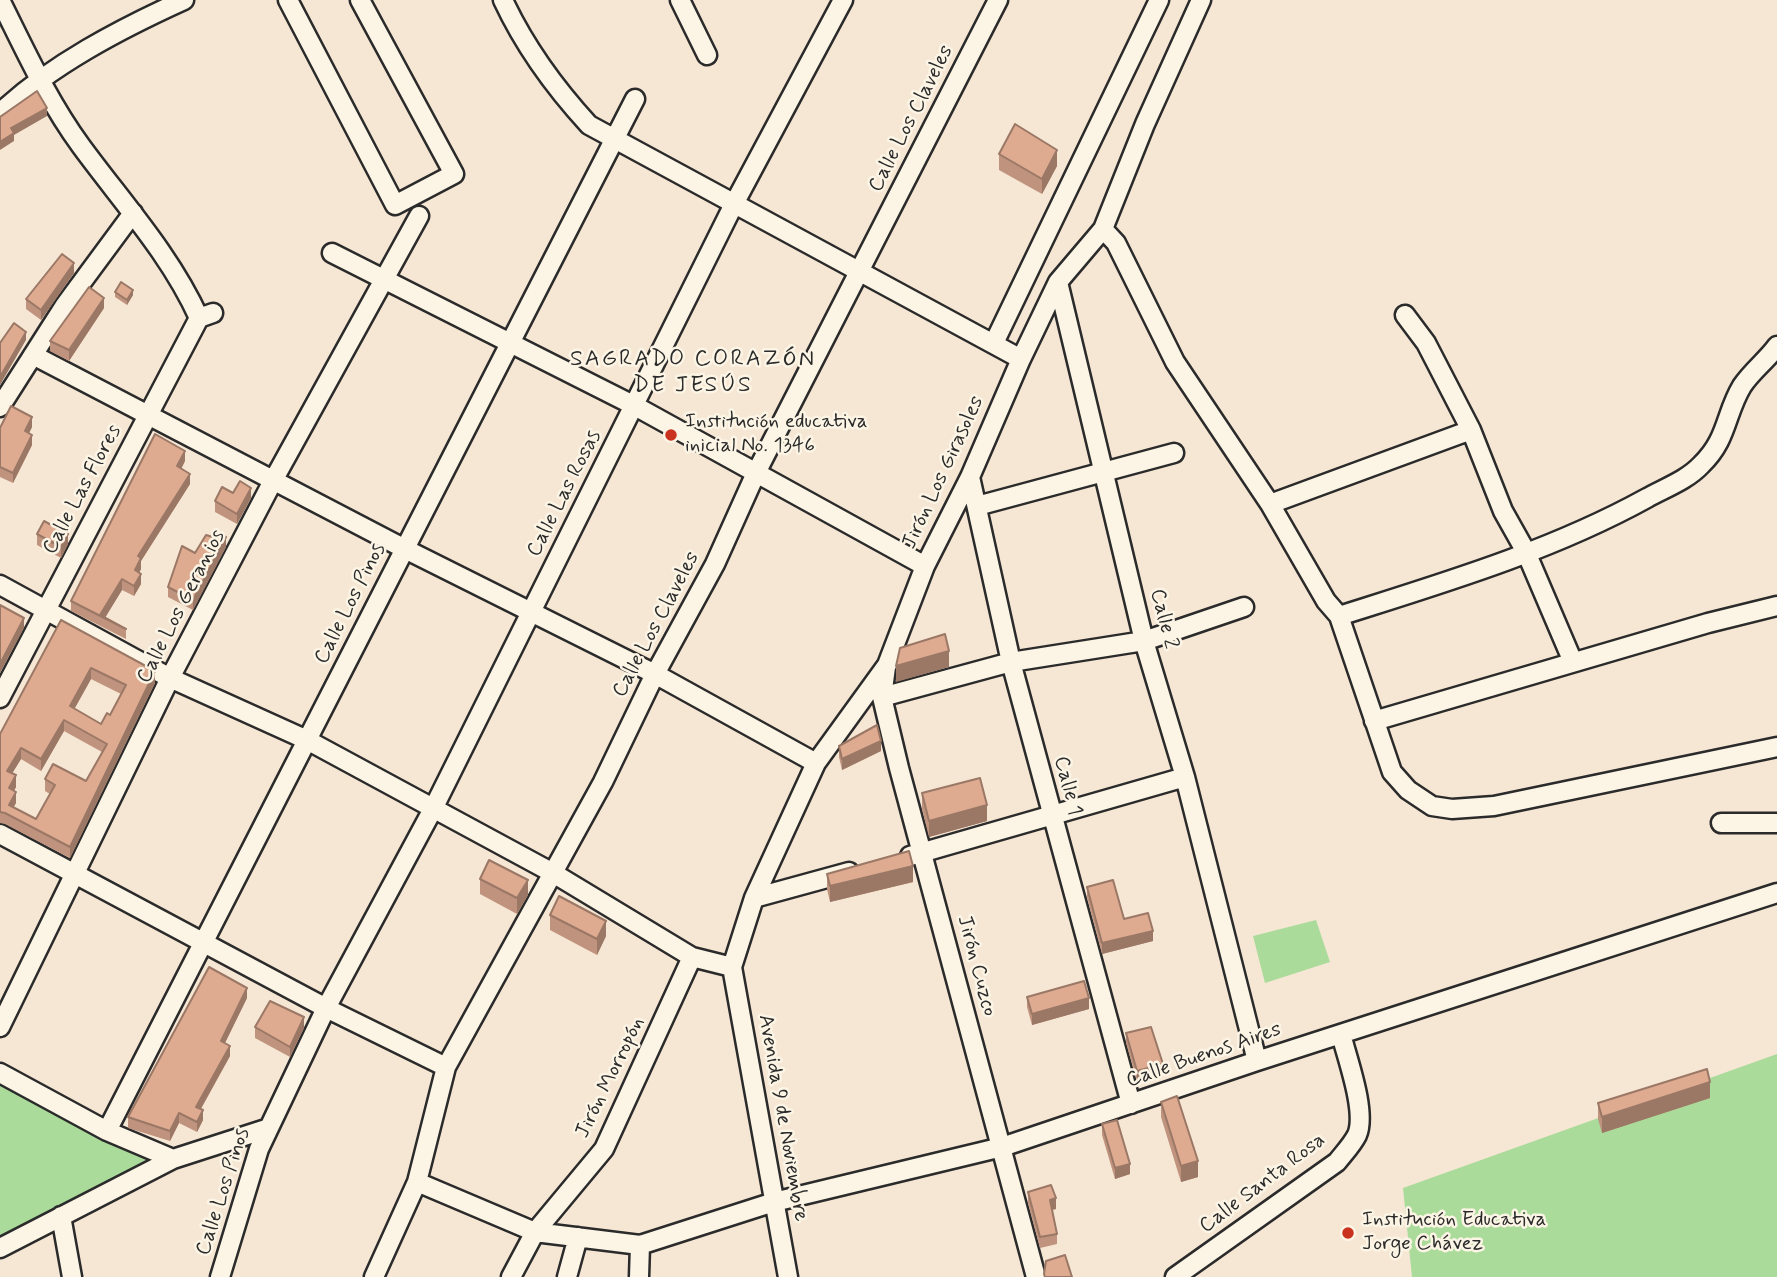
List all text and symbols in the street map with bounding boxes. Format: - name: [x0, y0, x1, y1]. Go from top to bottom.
- street label: Calle Los Claveles: [864, 41, 960, 197]
- district label: SAGRADO CORAZÓN DE JESÚS: [572, 346, 814, 400]
- street label: Jirón Los Girasoles: [897, 392, 991, 554]
- place label: Institución educativa inicial No. 1346: [685, 410, 867, 460]
- street label: Calle Las Flores: [38, 421, 128, 559]
- street label: Calle Las Rosas: [522, 426, 608, 562]
- marker: Institución educativa inicial No. 1346: [663, 427, 679, 443]
- street label: Calle Los Geranios: [132, 526, 232, 688]
- street label: Calle Los Pinos: [310, 539, 392, 669]
- street label: Calle Los Claveles: [608, 548, 706, 702]
- street label: Calle 2: [1143, 586, 1183, 652]
- street label: Calle 1: [1047, 754, 1087, 818]
- street label: Jirón Cuzco: [950, 913, 1002, 1019]
- street label: Avenida 9 de Noviembre: [751, 1012, 813, 1224]
- street label: Jirón Morropón: [571, 1013, 651, 1143]
- street label: Calle Buenos Aires: [1123, 1018, 1285, 1094]
- street label: Calle Los Pinos: [192, 1125, 256, 1259]
- street label: Calle Santa Rosa: [1195, 1128, 1331, 1240]
- place label: Institución Educativa Jorge Chávez: [1362, 1208, 1546, 1258]
- marker: Institución Educativa Jorge Chávez: [1340, 1225, 1356, 1241]

